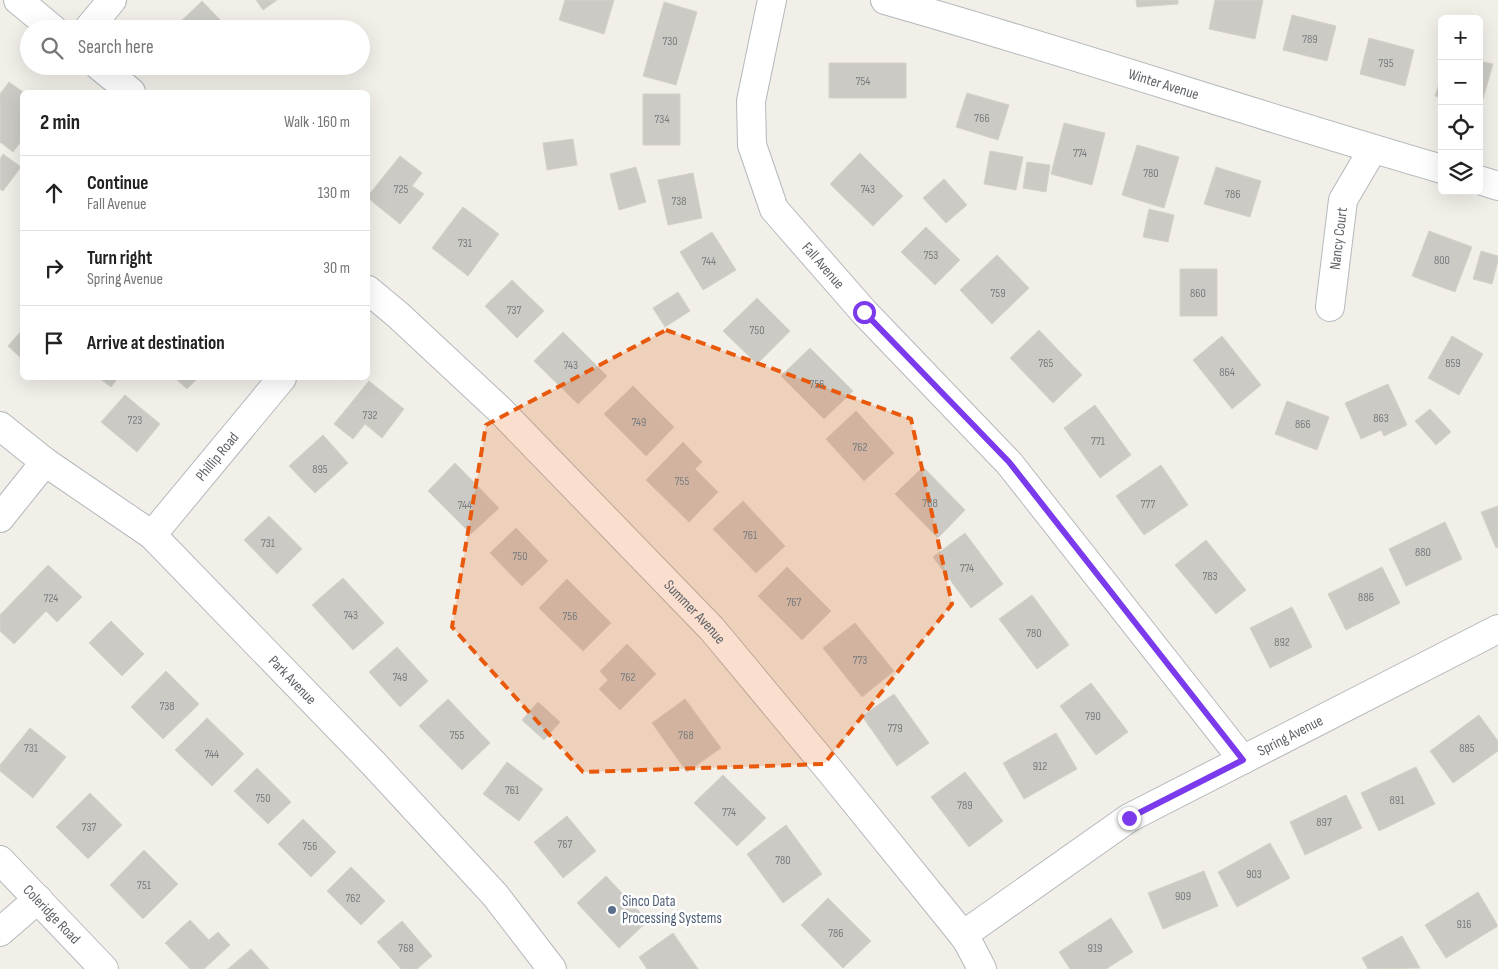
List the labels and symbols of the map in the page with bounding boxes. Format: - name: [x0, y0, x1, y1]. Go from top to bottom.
- house number: 789: [1302, 32, 1318, 47]
- house number: 730: [662, 34, 678, 49]
- house number: 795: [1379, 56, 1394, 71]
- street label: Winter Avenue: [1126, 65, 1201, 104]
- house number: 754: [856, 74, 870, 89]
- house number: 766: [974, 111, 990, 126]
- house number: 734: [655, 112, 669, 127]
- house number: 774: [1073, 146, 1087, 161]
- house number: 780: [1143, 166, 1159, 181]
- house number: 725: [394, 182, 408, 197]
- house number: 743: [861, 182, 875, 197]
- house number: 786: [1225, 187, 1241, 202]
- house number: 738: [671, 194, 687, 209]
- street label: Nancy Court: [1326, 206, 1352, 271]
- house number: 731: [458, 236, 473, 251]
- street label: Fall Avenue: [798, 239, 849, 293]
- house number: 753: [924, 248, 938, 263]
- house number: 800: [1434, 253, 1450, 268]
- house number: 744: [702, 254, 716, 269]
- house number: 759: [991, 286, 1005, 301]
- house number: 860: [1190, 286, 1206, 301]
- route start: [853, 301, 876, 324]
- house number: 737: [507, 303, 522, 318]
- house number: 750: [750, 323, 764, 338]
- house number: 765: [1039, 356, 1054, 371]
- house number: 859: [1445, 356, 1461, 371]
- house number: 743: [564, 358, 578, 373]
- house number: 864: [1219, 365, 1235, 380]
- house number: 756: [810, 377, 824, 392]
- house number: 732: [363, 408, 377, 423]
- house number: 863: [1373, 411, 1389, 426]
- house number: 723: [128, 413, 142, 428]
- house number: 749: [632, 415, 646, 430]
- house number: 866: [1295, 417, 1311, 432]
- street label: Phillip Road: [192, 428, 243, 485]
- house number: 771: [1091, 434, 1106, 449]
- house number: 762: [852, 440, 868, 455]
- house number: 895: [312, 462, 328, 477]
- house number: 755: [675, 474, 689, 489]
- house number: 768: [922, 496, 938, 511]
- house number: 777: [1141, 497, 1155, 512]
- house number: 744: [458, 498, 472, 513]
- house number: 761: [743, 528, 758, 543]
- house number: 731: [261, 536, 276, 551]
- house number: 880: [1415, 545, 1431, 560]
- house number: 750: [513, 549, 527, 564]
- house number: 774: [960, 561, 974, 576]
- house number: 783: [1202, 569, 1218, 584]
- street label: Summer Avenue: [660, 576, 729, 648]
- house number: 886: [1358, 590, 1374, 605]
- house number: 724: [44, 591, 58, 606]
- house number: 767: [787, 595, 802, 610]
- house number: 743: [344, 608, 358, 623]
- house number: 756: [563, 609, 577, 624]
- house number: 780: [1026, 626, 1042, 641]
- house number: 892: [1274, 635, 1290, 650]
- street label: Park Avenue: [264, 652, 320, 709]
- house number: 773: [853, 653, 867, 668]
- house number: 749: [393, 670, 407, 685]
- house number: 762: [620, 670, 636, 685]
- house number: 738: [159, 699, 175, 714]
- house number: 790: [1085, 709, 1101, 724]
- street label: Spring Avenue: [1254, 711, 1326, 761]
- house number: 779: [888, 721, 902, 736]
- house number: 755: [450, 728, 464, 743]
- house number: 768: [678, 728, 694, 743]
- house number: 731: [24, 741, 39, 756]
- house number: 885: [1459, 741, 1475, 756]
- house number: 744: [205, 747, 219, 762]
- house number: 912: [1033, 759, 1047, 774]
- house number: 761: [505, 783, 520, 798]
- house number: 750: [256, 791, 270, 806]
- house number: 891: [1390, 793, 1405, 808]
- house number: 789: [957, 798, 973, 813]
- house number: 774: [722, 805, 736, 820]
- route end: [1118, 807, 1141, 830]
- house number: 897: [1316, 815, 1332, 830]
- house number: 737: [82, 820, 97, 835]
- house number: 767: [558, 837, 573, 852]
- house number: 756: [303, 839, 317, 854]
- house number: 780: [775, 853, 791, 868]
- house number: 903: [1246, 867, 1262, 882]
- house number: 751: [137, 878, 152, 893]
- street label: Coleridge Road: [19, 881, 84, 948]
- house number: 909: [1175, 889, 1191, 904]
- house number: 762: [345, 891, 361, 906]
- place label: Sinco Data Processing Systems: [622, 892, 722, 928]
- marker: Sinco Data Processing Systems: [606, 904, 618, 916]
- house number: 916: [1457, 917, 1471, 932]
- house number: 786: [828, 926, 844, 941]
- house number: 768: [398, 941, 414, 956]
- house number: 919: [1088, 941, 1102, 956]

